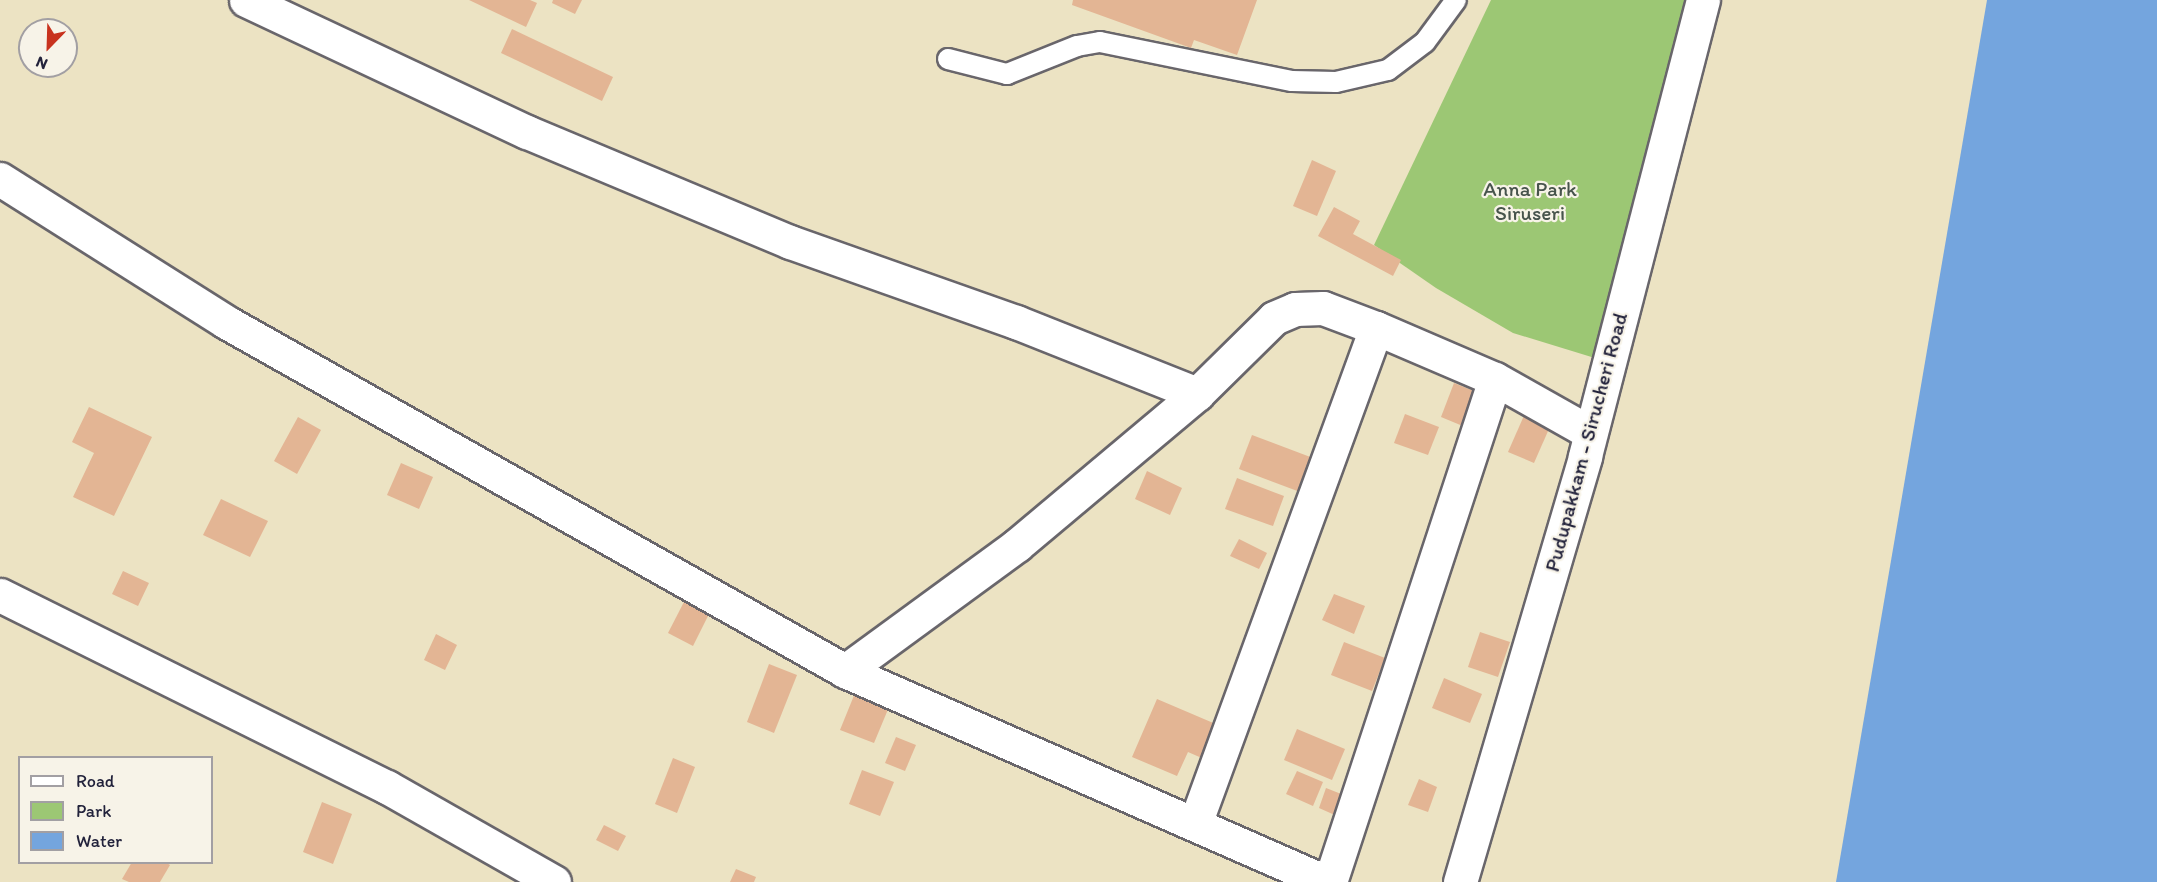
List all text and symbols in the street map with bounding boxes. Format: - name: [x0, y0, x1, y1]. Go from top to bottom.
- north arrow: [18, 18, 78, 78]
- text: N: [33, 52, 50, 74]
- park label: Anna Park Siruseri: [1483, 176, 1577, 226]
- street label: Pudupakkam - Sirucheri Road: [1539, 310, 1633, 574]
- legend: [18, 756, 213, 864]
- text: Road: [76, 770, 115, 792]
- text: Park: [76, 800, 111, 822]
- text: Water: [76, 830, 122, 852]

